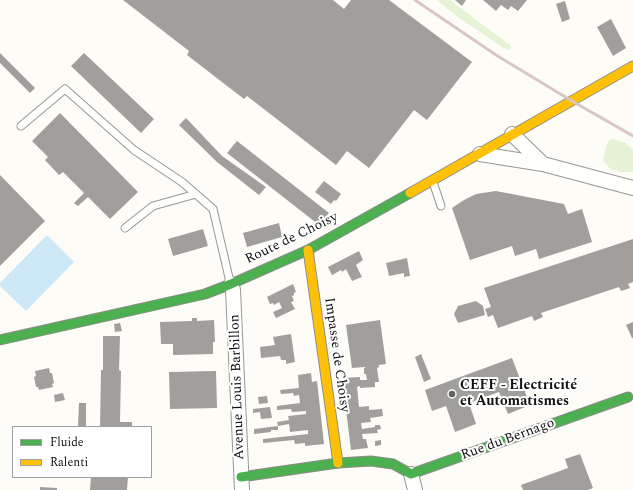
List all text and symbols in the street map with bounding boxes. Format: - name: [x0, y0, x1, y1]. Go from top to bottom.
- street label: Route de Choisy: [243, 209, 341, 269]
- street label: Impasse de Choisy: [320, 297, 352, 413]
- street label: Avenue Louis Barbillon: [227, 314, 249, 460]
- place label: CEFF - Electricité et Automatismes: [460, 378, 577, 410]
- marker: CEFF - Electricité et Automatismes: [447, 389, 457, 399]
- street label: Rue du Bernago: [459, 415, 557, 465]
- legend: [12, 426, 152, 478]
- text: Fluide: [50, 433, 84, 452]
- text: Ralenti: [50, 453, 88, 472]

